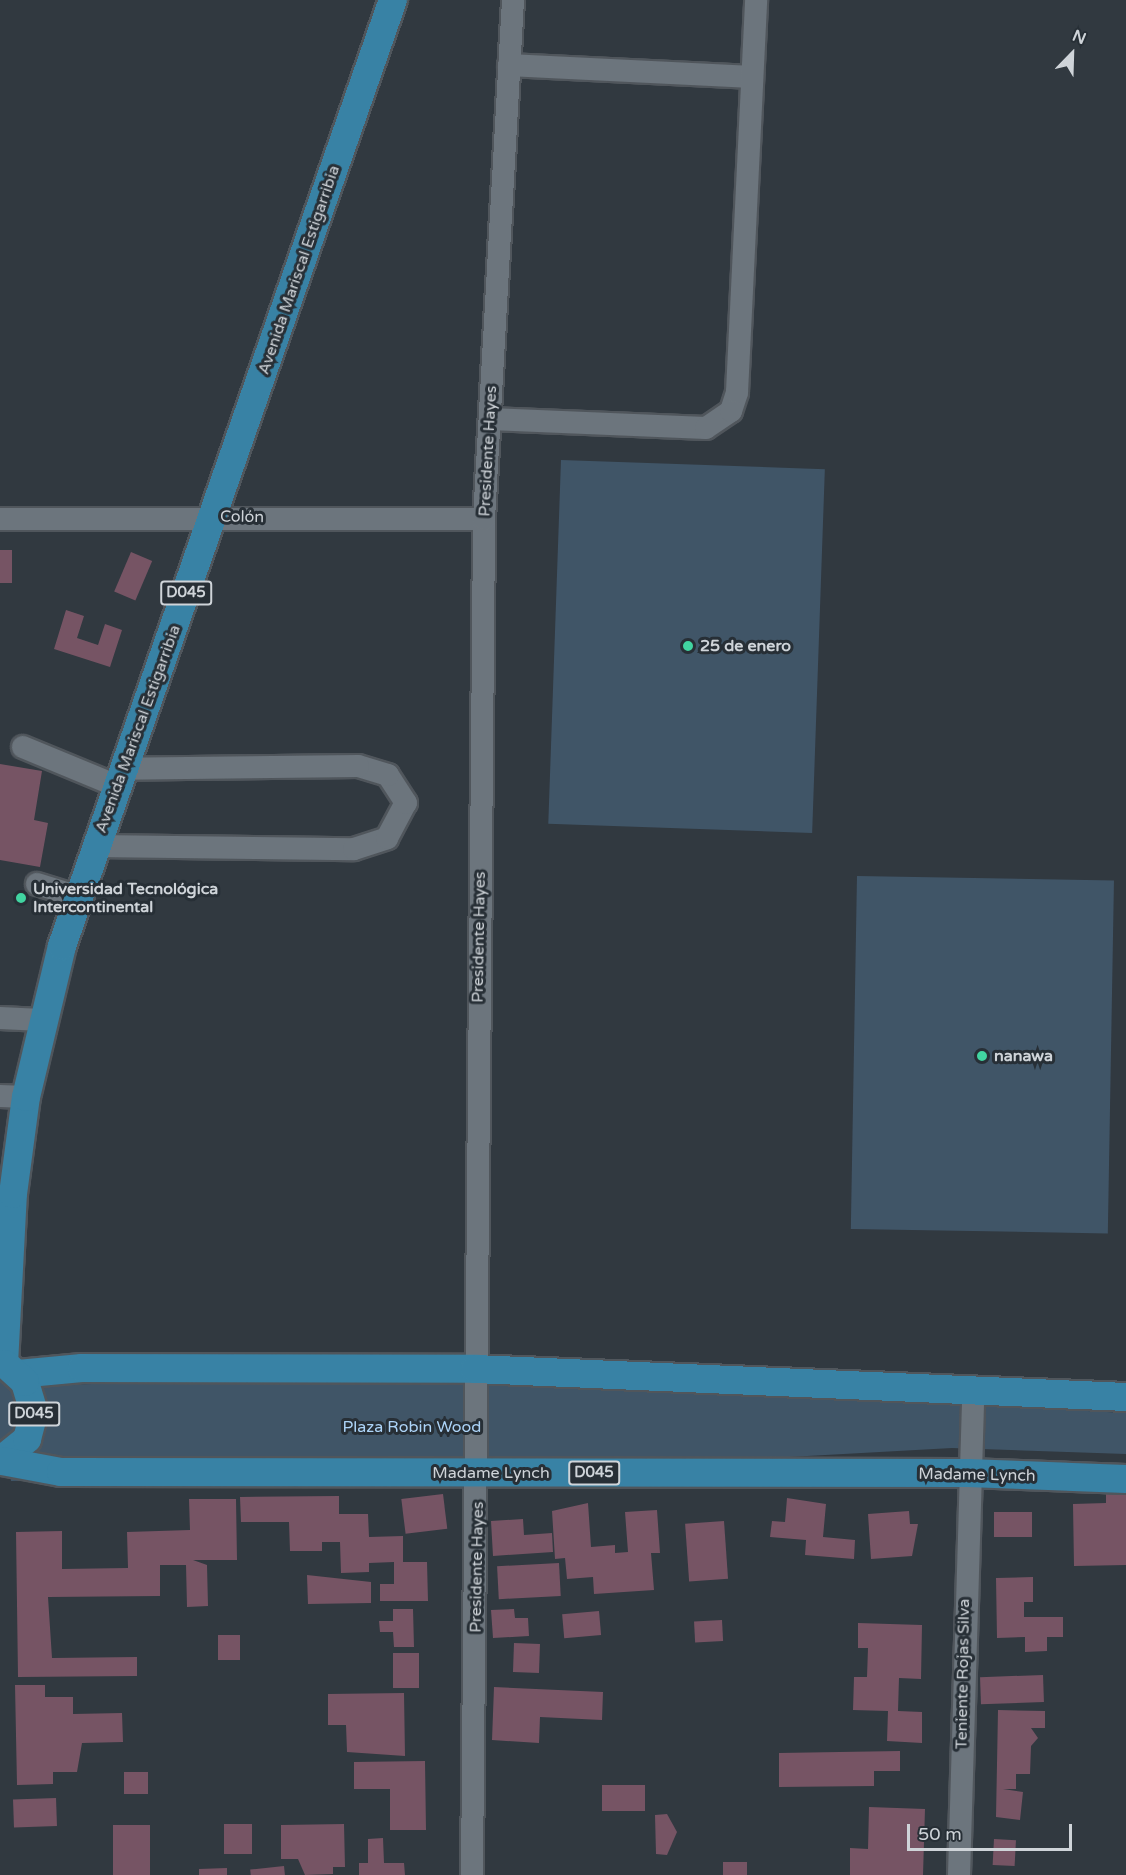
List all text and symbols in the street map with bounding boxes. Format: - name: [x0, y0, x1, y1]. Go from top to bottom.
- north arrow: [1042, 24, 1102, 84]
- text: N: [1069, 26, 1089, 49]
- street label: Avenida Mariscal Estigarribia: [254, 163, 344, 377]
- street label: Presidente Hayes: [475, 385, 501, 517]
- street label: Colón: [220, 507, 264, 527]
- road number: D045: [159, 581, 213, 605]
- street label: Avenida Mariscal Estigarribia: [91, 622, 185, 836]
- place label: 25 de enero: [700, 636, 791, 656]
- marker: 25 de enero: [681, 639, 695, 653]
- street label: Presidente Hayes: [468, 871, 490, 1003]
- place label: Universidad Tecnológica Intercontinental: [33, 879, 218, 917]
- marker: Universidad Tecnológica Intercontinental: [14, 891, 28, 905]
- place label: nanawa: [994, 1046, 1053, 1066]
- marker: nanawa: [975, 1049, 989, 1063]
- road number: D045: [7, 1402, 61, 1426]
- park label: Plaza Robin Wood: [343, 1417, 481, 1437]
- road number: D045: [567, 1461, 621, 1485]
- street label: Madame Lynch: [432, 1463, 550, 1483]
- street label: Madame Lynch: [918, 1464, 1036, 1486]
- street label: Presidente Hayes: [466, 1501, 488, 1633]
- street label: Teniente Rojas Silva: [952, 1599, 974, 1749]
- scale bar: [910, 1812, 1075, 1850]
- text: 50 m: [918, 1823, 962, 1845]

